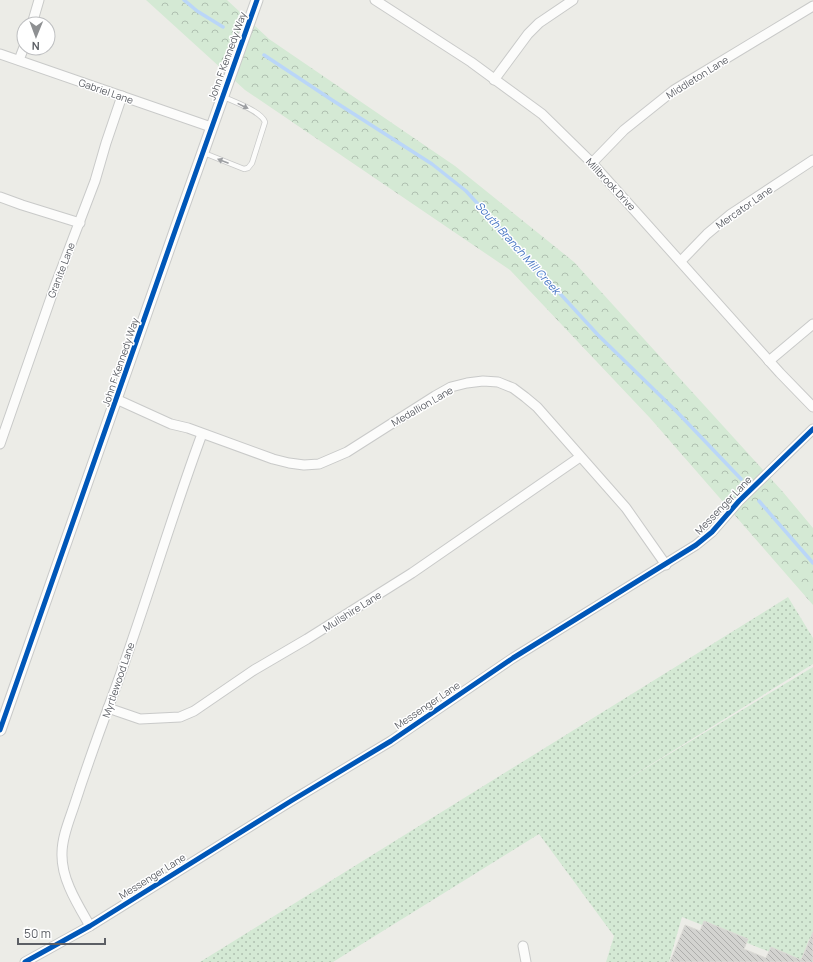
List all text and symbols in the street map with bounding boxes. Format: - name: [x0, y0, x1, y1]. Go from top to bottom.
- street label: John F Kennedy Way: [205, 9, 250, 102]
- north arrow: [16, 16, 56, 56]
- text: N: [32, 39, 40, 54]
- street label: Middleton Lane: [663, 52, 731, 102]
- street label: Gabriel Lane: [77, 75, 135, 107]
- one-way arrow: [237, 103, 249, 109]
- street label: Millbrook Drive: [583, 155, 639, 213]
- one-way arrow: [217, 157, 229, 163]
- street label: Mercator Lane: [713, 182, 775, 232]
- water label: South Branch Mill Creek: [473, 198, 565, 298]
- street label: Granite Lane: [44, 240, 78, 300]
- street label: John F Kennedy Way: [98, 315, 142, 408]
- street label: Medallion Lane: [389, 383, 456, 429]
- street label: Messenger Lane: [692, 473, 755, 537]
- street label: Mullshire Lane: [320, 587, 384, 635]
- street label: Myrtlewood Lane: [99, 640, 138, 720]
- street label: Messenger Lane: [392, 678, 463, 732]
- street label: Messenger Lane: [116, 850, 188, 902]
- scale bar: [18, 920, 105, 946]
- text: 50 m: [24, 925, 51, 942]

